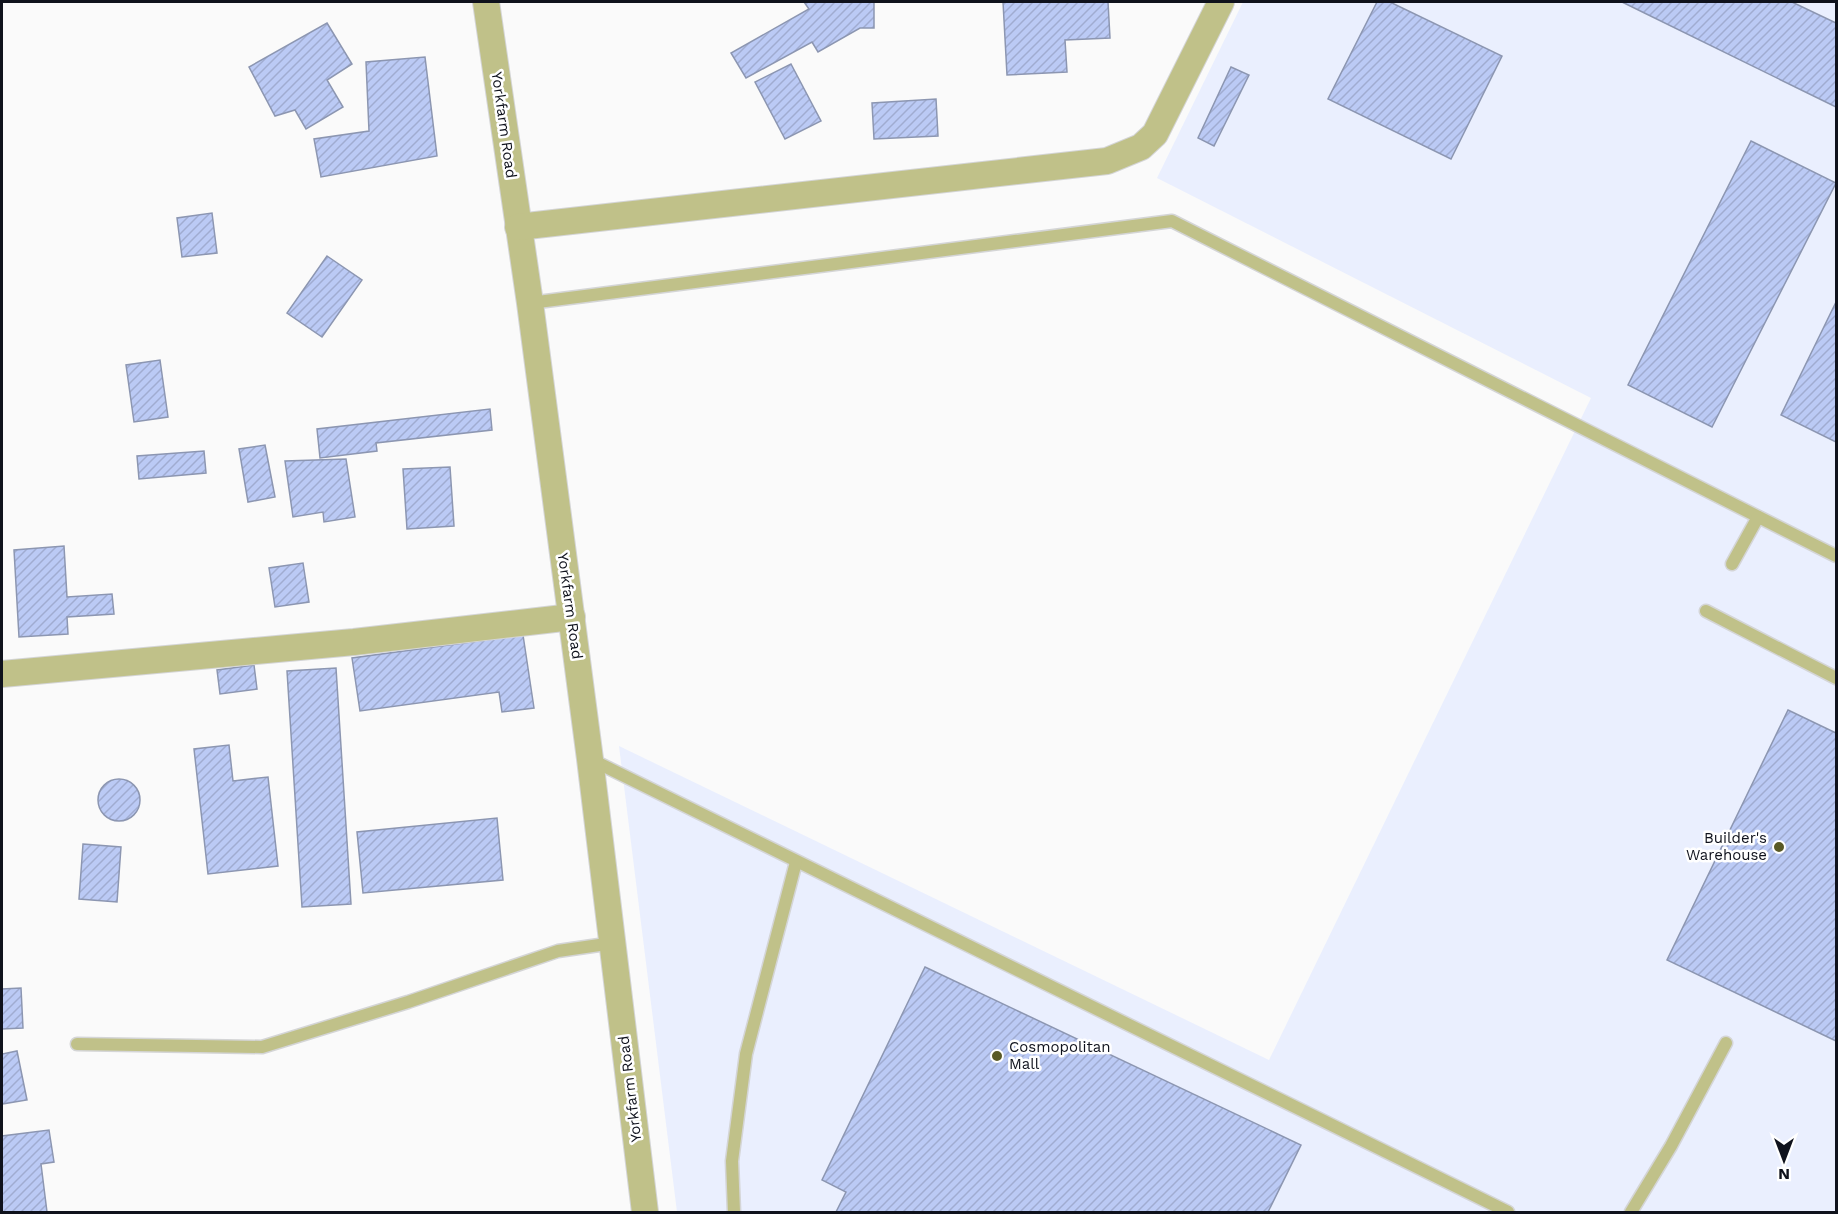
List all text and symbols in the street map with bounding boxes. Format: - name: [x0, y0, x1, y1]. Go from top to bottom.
- street label: Yorkfarm Road: [488, 71, 520, 179]
- street label: Yorkfarm Road: [554, 552, 586, 660]
- place label: Builder's Warehouse: [1686, 829, 1767, 864]
- marker: Builder's Warehouse: [1772, 840, 1786, 854]
- street label: Yorkfarm Road: [615, 1035, 645, 1143]
- place label: Cosmopolitan Mall: [1009, 1038, 1111, 1073]
- marker: Cosmopolitan Mall: [990, 1049, 1004, 1063]
- north arrow: [1754, 1130, 1814, 1190]
- text: N: [1778, 1165, 1790, 1184]

